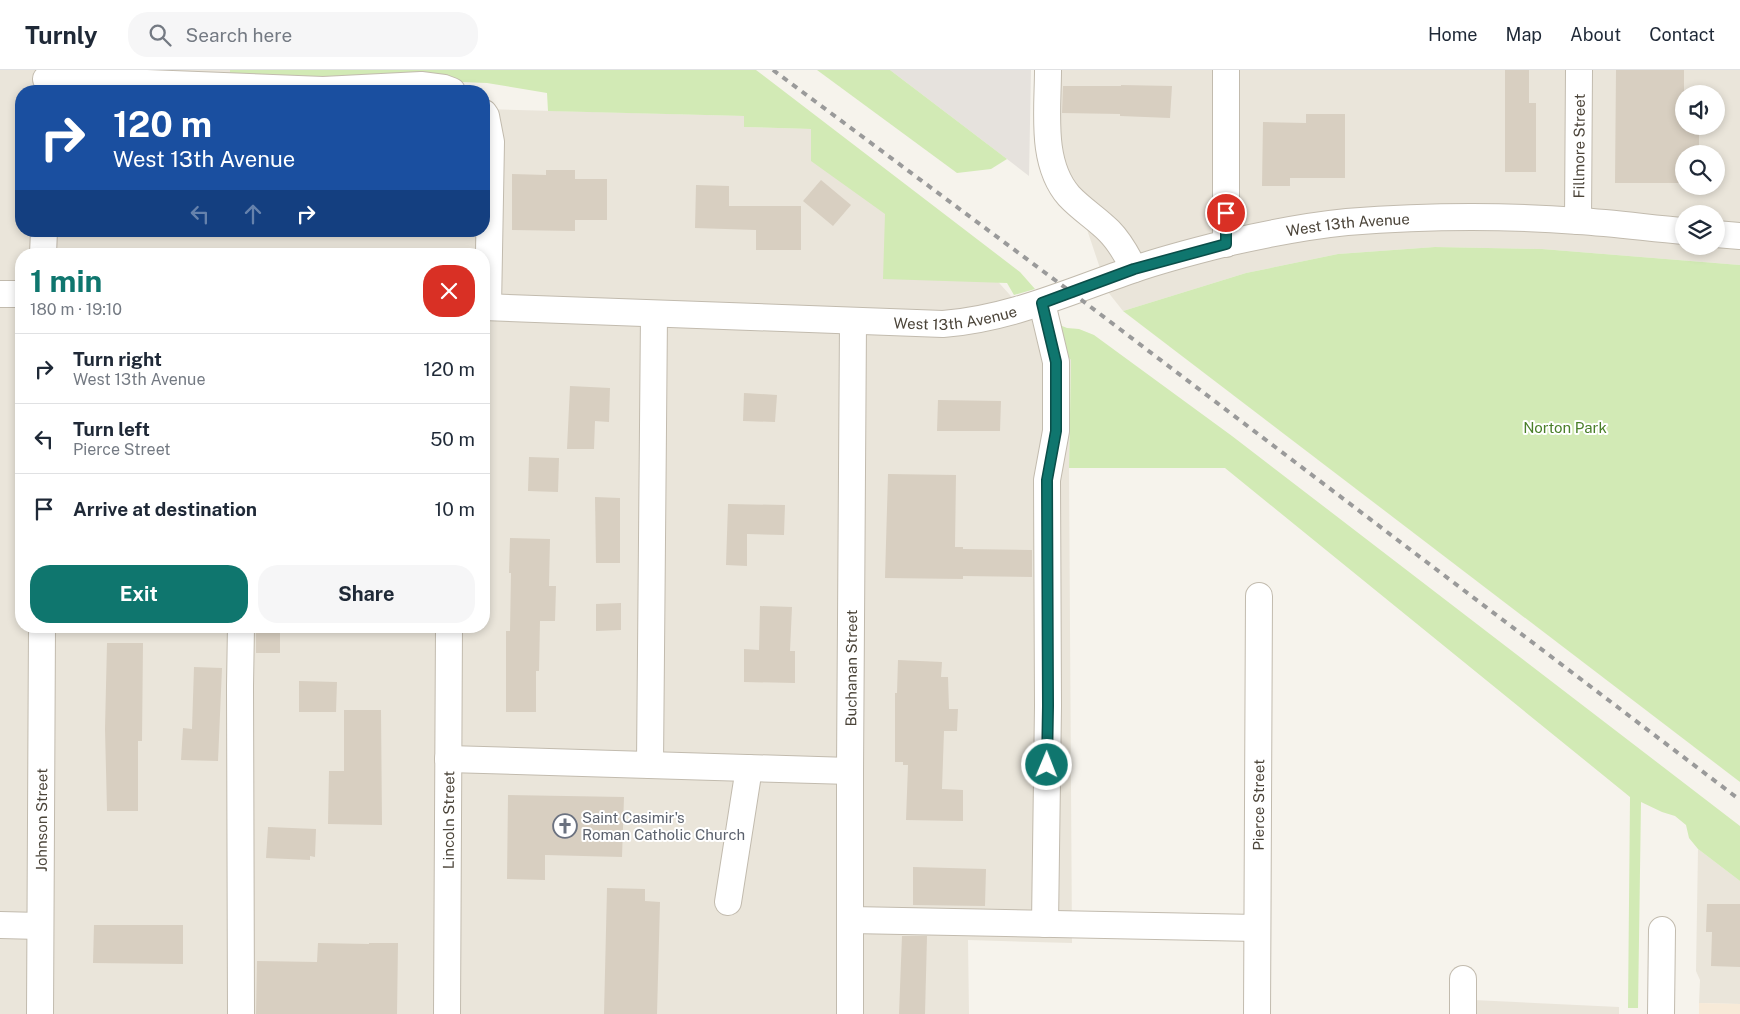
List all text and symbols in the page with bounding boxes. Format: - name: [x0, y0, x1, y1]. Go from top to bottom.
- search box: [128, 12, 478, 57]
- text: Turnly: [25, 21, 98, 49]
- icon: search: [146, 21, 174, 49]
- text: Search here: [186, 24, 292, 46]
- text: Home: [1428, 24, 1478, 45]
- text: Map: [1506, 24, 1542, 45]
- text: About: [1570, 24, 1621, 45]
- text: Contact: [1649, 24, 1715, 45]
- map controls: [1675, 85, 1725, 255]
- button: sound: [1675, 85, 1725, 135]
- street label: Fillmore Street: [1570, 93, 1587, 198]
- text: 120 m: [113, 104, 212, 145]
- icon: right: [30, 105, 95, 170]
- button: search: [1675, 145, 1725, 195]
- text: West 13th Avenue: [113, 146, 295, 172]
- pin: [1205, 192, 1247, 234]
- icon: arrive: [1212, 199, 1240, 227]
- icon: left: [186, 200, 214, 228]
- icon: ahead: [239, 200, 267, 228]
- icon: right: [292, 200, 320, 228]
- button: layers: [1675, 205, 1725, 255]
- street label: West 13th Avenue: [1285, 210, 1410, 239]
- text: 1 min: [30, 263, 102, 299]
- button: close: [423, 265, 475, 317]
- text: 180 m · 19:10: [30, 300, 122, 319]
- street label: West 13th Avenue: [893, 302, 1019, 333]
- text: Turn right: [73, 348, 162, 370]
- icon: right: [30, 355, 58, 383]
- text: 120 m: [423, 358, 475, 380]
- text: West 13th Avenue: [73, 370, 205, 389]
- text: Turn left: [73, 418, 150, 440]
- park label: Norton Park: [1523, 419, 1607, 436]
- icon: left: [30, 425, 58, 453]
- text: 50 m: [430, 428, 475, 450]
- text: Pierce Street: [73, 440, 171, 459]
- icon: arrive: [30, 495, 58, 523]
- text: Arrive at destination: [73, 498, 257, 520]
- text: 10 m: [435, 498, 475, 520]
- button: Exit: [30, 565, 248, 623]
- button: Share: [258, 565, 475, 623]
- street label: Buchanan Street: [842, 609, 860, 726]
- position arrow: [1020, 738, 1072, 790]
- street label: Pierce Street: [1249, 759, 1267, 851]
- street label: Johnson Street: [32, 768, 50, 872]
- street label: Lincoln Street: [439, 771, 457, 869]
- place label: Saint Casimir's Roman Catholic Church: [582, 809, 745, 843]
- church icon: Saint Casimir's Roman Catholic Church: [552, 813, 578, 839]

